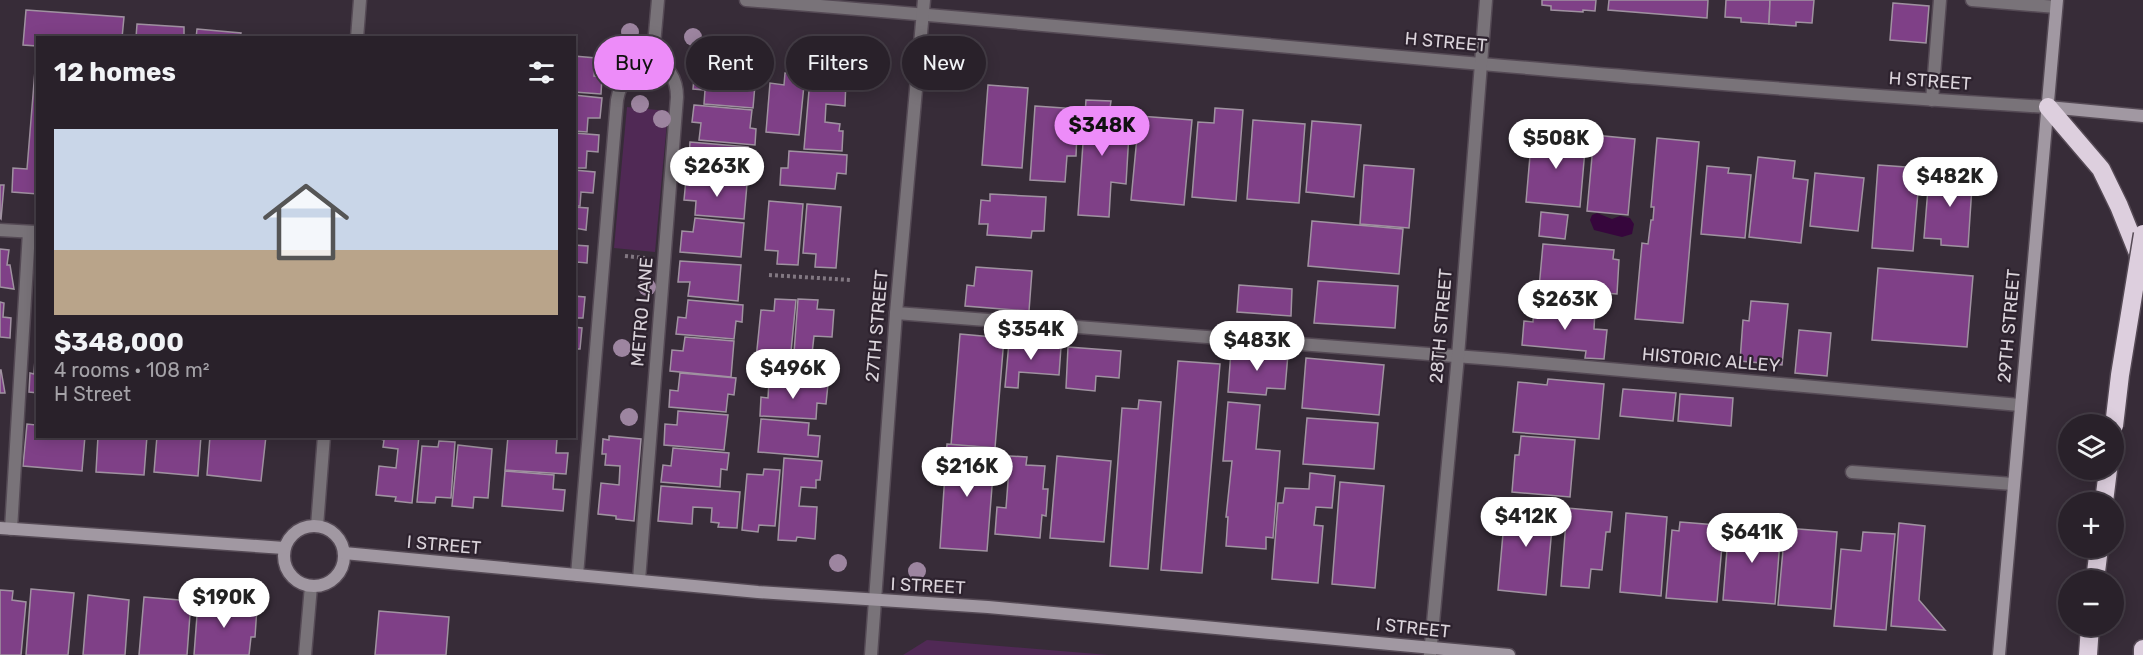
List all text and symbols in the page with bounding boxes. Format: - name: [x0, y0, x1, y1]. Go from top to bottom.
- street label: H STREET: [1404, 27, 1488, 57]
- chip: Buy: [594, 36, 674, 90]
- chip: Rent: [686, 36, 774, 90]
- chip: Filters: [786, 36, 890, 90]
- chip: New: [902, 36, 986, 90]
- icon: filters: [525, 56, 558, 89]
- text: 12 homes: [54, 57, 176, 88]
- street label: H STREET: [1888, 67, 1972, 95]
- pin: $348K: [1060, 106, 1144, 157]
- text: $348K: [1069, 113, 1136, 137]
- pin: $508K: [1514, 119, 1598, 170]
- text: $508K: [1523, 126, 1589, 150]
- pin: $263K: [675, 147, 759, 198]
- text: $263K: [684, 154, 750, 178]
- pin: $482K: [1908, 157, 1992, 208]
- text: $482K: [1917, 164, 1983, 188]
- icon: home: [252, 168, 360, 276]
- street label: METRO LANE: [626, 256, 658, 368]
- street label: 28TH STREET: [1425, 268, 1457, 384]
- street label: 29TH STREET: [1993, 268, 2025, 384]
- street label: 27TH STREET: [861, 269, 893, 383]
- pin: $263K: [1523, 280, 1607, 331]
- text: $263K: [1532, 287, 1598, 311]
- pin: $354K: [989, 310, 1073, 361]
- text: $354K: [998, 317, 1064, 341]
- pin: $483K: [1215, 321, 1299, 372]
- text: $348,000: [54, 327, 184, 358]
- text: $483K: [1224, 328, 1291, 352]
- street label: HISTORIC ALLEY: [1641, 343, 1781, 377]
- pin: $496K: [751, 349, 835, 400]
- text: $496K: [760, 356, 826, 380]
- text: 4 rooms · 108 m²: [54, 358, 210, 382]
- text: H Street: [54, 382, 131, 406]
- map controls: [2058, 414, 2124, 636]
- button: layers: [2058, 414, 2124, 480]
- pin: $216K: [925, 447, 1009, 498]
- text: $216K: [936, 454, 998, 478]
- button: +: [2058, 492, 2124, 558]
- pin: $412K: [1484, 497, 1568, 548]
- text: $412K: [1495, 504, 1557, 528]
- pin: $641K: [1710, 513, 1794, 564]
- text: $641K: [1721, 520, 1783, 544]
- street label: I STREET: [406, 531, 482, 559]
- button: −: [2058, 570, 2124, 636]
- street label: I STREET: [890, 573, 966, 599]
- pin: $190K: [182, 578, 266, 629]
- text: $190K: [193, 585, 255, 609]
- street label: I STREET: [1375, 613, 1451, 643]

